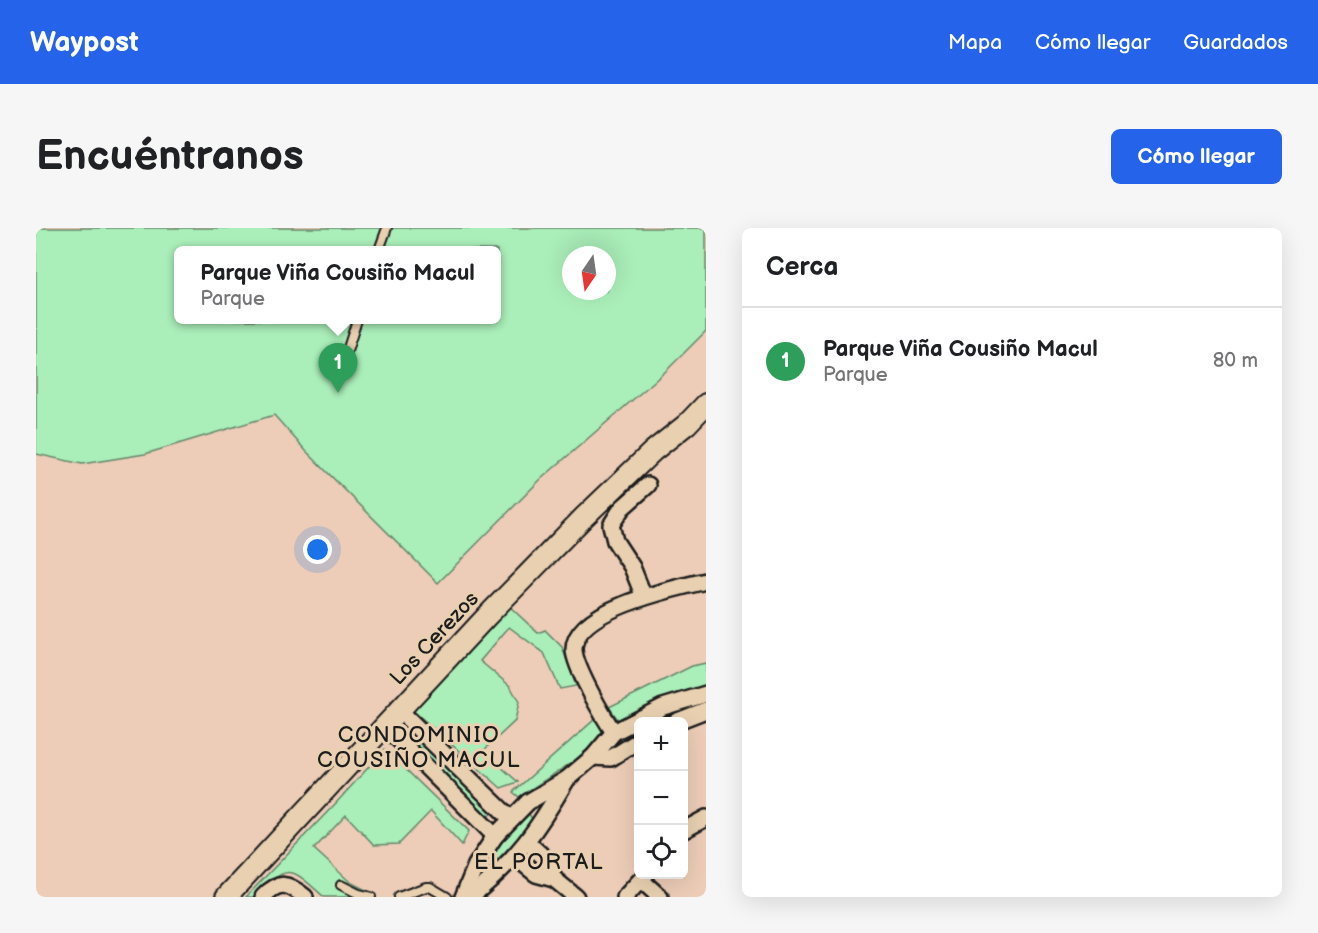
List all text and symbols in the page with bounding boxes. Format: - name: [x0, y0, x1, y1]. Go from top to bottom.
- text: Waypost: [30, 26, 139, 59]
- text: Mapa: [948, 30, 1002, 55]
- text: Cómo llegar: [1035, 30, 1150, 55]
- text: Guardados: [1183, 30, 1288, 55]
- button: Cómo llegar: [1111, 129, 1282, 184]
- text: Encuéntranos: [36, 131, 304, 182]
- popup: [174, 246, 501, 324]
- north arrow: [562, 246, 616, 300]
- text: Cerca: [766, 252, 838, 283]
- text: Parque Viña Cousiño Macul: [200, 260, 475, 287]
- text: Parque: [200, 287, 265, 311]
- text: Parque Viña Cousiño Macul: [823, 336, 1098, 363]
- pin: 1: [318, 344, 358, 393]
- text: 1: [781, 349, 790, 373]
- text: 80 m: [1213, 349, 1258, 373]
- text: Parque: [823, 363, 888, 387]
- your location: [303, 535, 332, 564]
- street label: Los Cerezos: [385, 586, 484, 690]
- map controls: [634, 717, 688, 879]
- button: +: [634, 717, 688, 771]
- district label: CONDOMINIO COUSIÑO MACUL: [317, 722, 521, 774]
- button: −: [634, 771, 688, 825]
- button: locate: [634, 825, 688, 879]
- district label: EL PORTAL: [474, 849, 604, 876]

